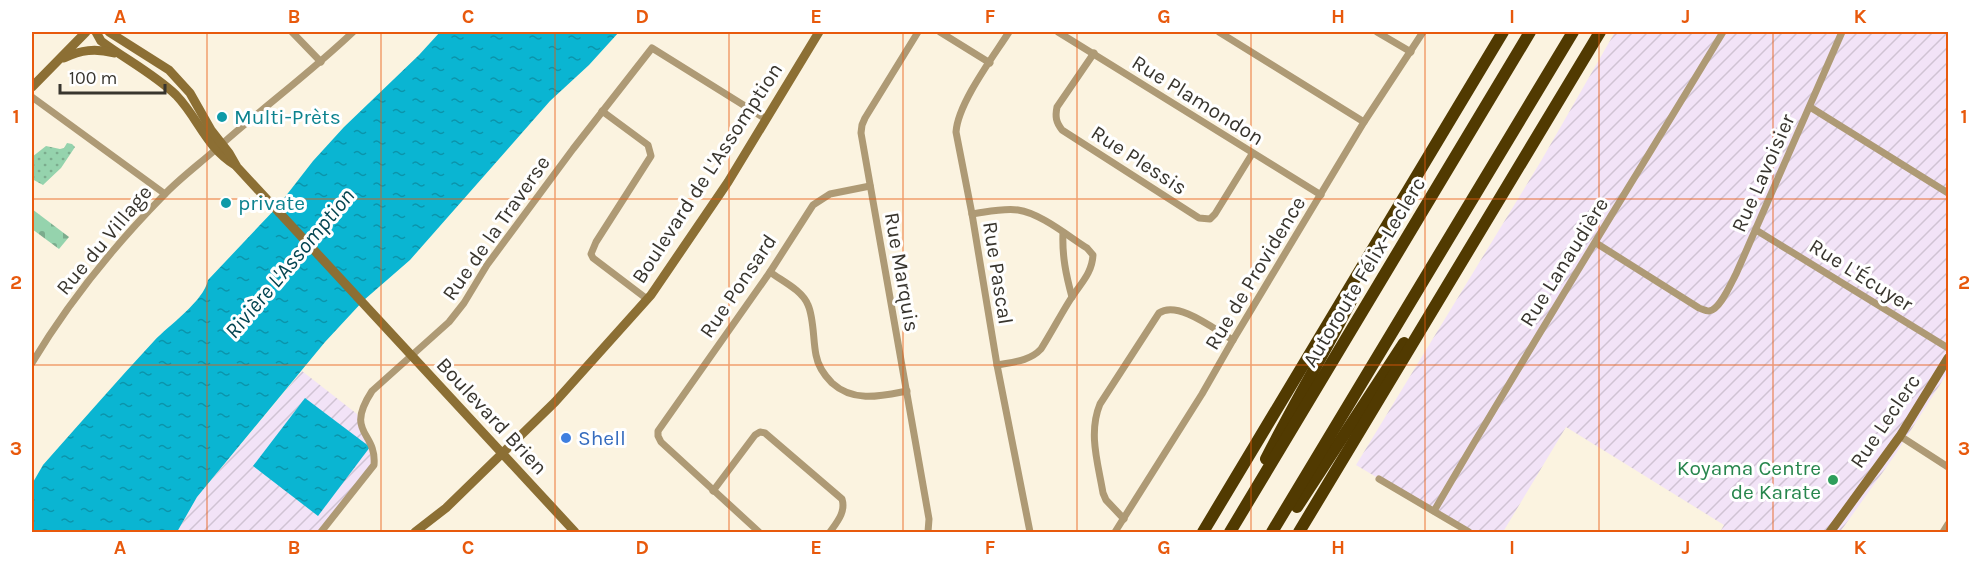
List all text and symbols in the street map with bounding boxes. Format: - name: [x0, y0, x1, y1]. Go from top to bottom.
- text: A: [114, 5, 127, 28]
- text: B: [288, 5, 300, 28]
- text: C: [462, 5, 474, 28]
- text: D: [635, 5, 649, 28]
- text: E: [810, 5, 822, 28]
- text: F: [985, 5, 996, 28]
- text: G: [1157, 5, 1171, 28]
- text: H: [1331, 5, 1345, 28]
- text: I: [1509, 5, 1515, 28]
- text: J: [1682, 5, 1690, 28]
- text: K: [1853, 5, 1867, 28]
- street label: Rue Plamondon: [1128, 50, 1268, 150]
- scale bar: [60, 57, 165, 95]
- street label: Boulevard de L'Assomption: [627, 58, 787, 288]
- text: 100 m: [69, 67, 117, 89]
- text: 1: [12, 105, 20, 128]
- place label: Multi-Prèts: [234, 105, 341, 129]
- text: 1: [1960, 105, 1968, 128]
- marker: Multi-Prèts: [215, 110, 229, 124]
- street label: Rue Lavoisier: [1726, 110, 1800, 236]
- street label: Rue Plessis: [1087, 120, 1191, 200]
- street label: Rue de la Traverse: [437, 151, 555, 305]
- street label: Autoroute Félix-Leclerc: [1298, 173, 1430, 371]
- street label: Rue du Village: [51, 180, 157, 300]
- water label: Rivière L'Assomption: [219, 183, 360, 344]
- place label: private: [238, 191, 305, 215]
- street label: Rue de Providence: [1200, 192, 1310, 354]
- street label: Rue Lanaudière: [1515, 193, 1613, 331]
- marker: private: [219, 196, 233, 210]
- street label: Rue Marquis: [880, 211, 924, 333]
- street label: Rue Pascal: [978, 220, 1018, 326]
- street label: Rue Ponsard: [695, 230, 781, 342]
- street label: Rue L'Écuyer: [1805, 234, 1918, 317]
- text: 2: [10, 271, 22, 294]
- text: 2: [1958, 271, 1970, 294]
- street label: Boulevard Brien: [432, 352, 552, 480]
- street label: Rue Leclerc: [1845, 370, 1925, 472]
- place label: Shell: [578, 426, 626, 450]
- marker: Shell: [559, 431, 573, 445]
- text: 3: [10, 437, 22, 460]
- text: 3: [1958, 437, 1970, 460]
- place label: Koyama Centre de Karate: [1677, 456, 1821, 504]
- marker: Koyama Centre de Karate: [1826, 473, 1840, 487]
- text: A: [114, 536, 127, 559]
- text: B: [288, 536, 300, 559]
- text: C: [462, 536, 474, 559]
- text: D: [635, 536, 649, 559]
- text: E: [810, 536, 822, 559]
- text: F: [985, 536, 996, 559]
- text: G: [1157, 536, 1171, 559]
- text: H: [1331, 536, 1345, 559]
- text: I: [1509, 536, 1515, 559]
- text: J: [1682, 536, 1690, 559]
- text: K: [1853, 536, 1867, 559]

